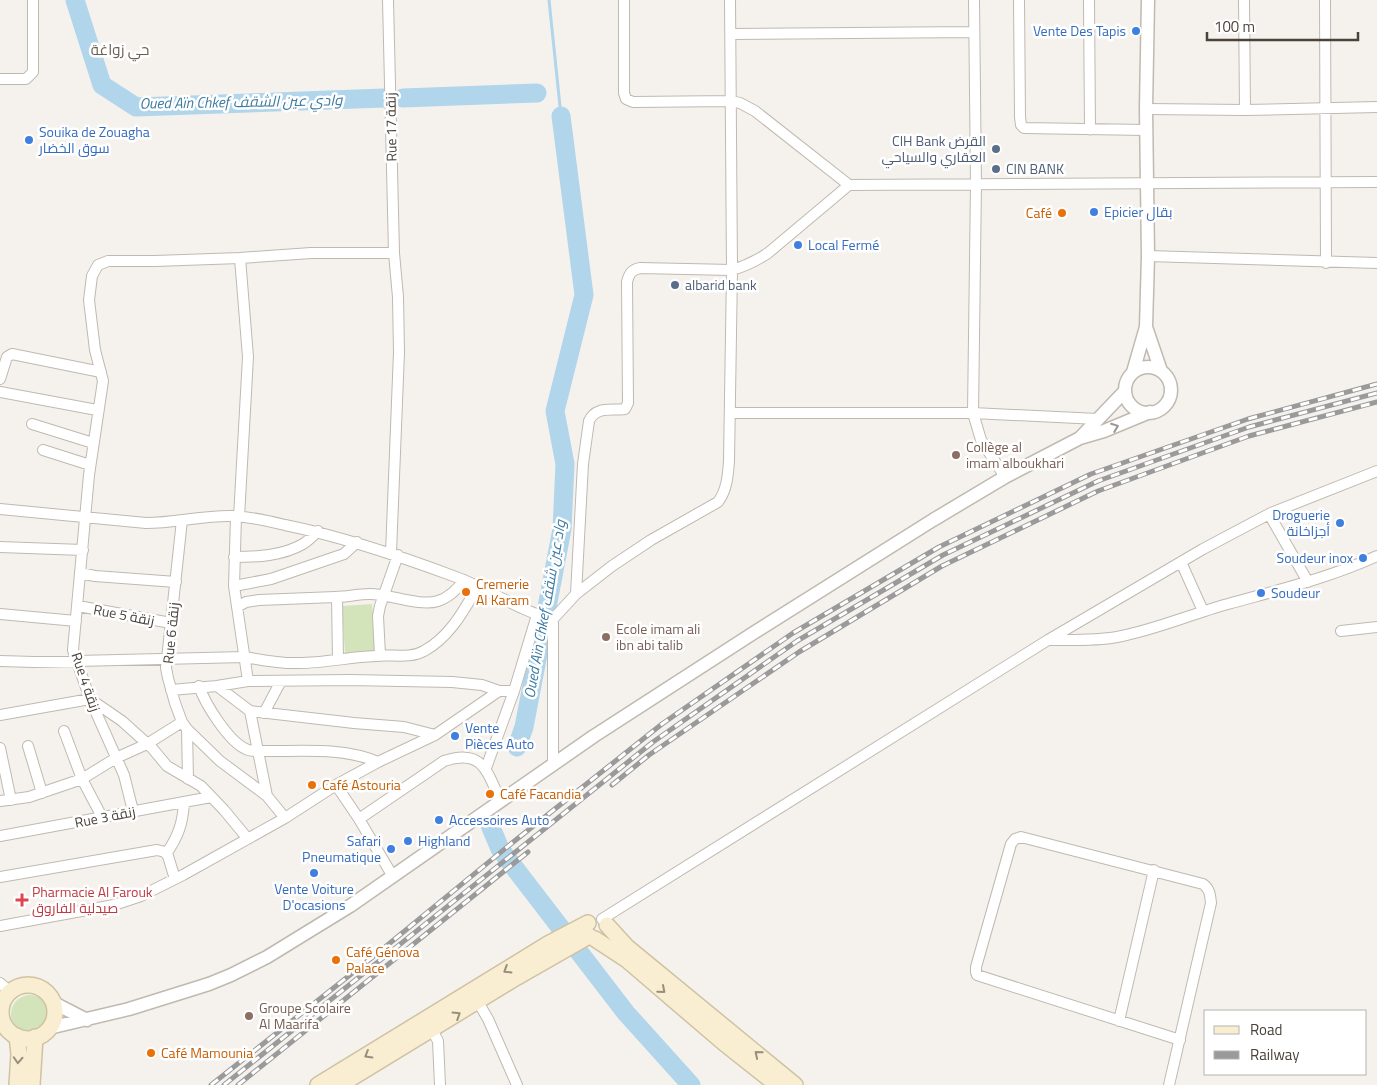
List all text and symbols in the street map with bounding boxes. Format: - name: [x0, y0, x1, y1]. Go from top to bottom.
- scale bar: [1207, 10, 1358, 42]
- text: 100 m: [1214, 15, 1255, 38]
- place label: Vente Des Tapis: [1033, 20, 1126, 41]
- marker: Vente Des Tapis: [1130, 25, 1142, 37]
- district label: حي زواغة: [91, 38, 149, 62]
- water label: Oued Aïn Chkef وادي عين الشقف: [139, 88, 343, 116]
- street label: Rue 17 زنقة: [379, 92, 402, 162]
- place label: Souika de Zouagha سوق الخضار: [38, 121, 150, 158]
- place label: CIH Bank القرض العقاري والسياحي: [881, 130, 986, 169]
- marker: Souika de Zouagha سوق الخضار: [23, 134, 35, 146]
- marker: CIH Bank القرض العقاري والسياحي: [990, 143, 1002, 155]
- place label: CIN BANK: [1006, 158, 1064, 179]
- marker: CIN BANK: [990, 163, 1002, 175]
- place label: Epicier بقال: [1104, 201, 1173, 222]
- place label: Café: [1026, 202, 1052, 223]
- marker: Epicier بقال: [1088, 206, 1100, 218]
- marker: Café: [1056, 207, 1068, 219]
- place label: Local Fermé: [808, 234, 879, 255]
- marker: Local Fermé: [792, 239, 804, 251]
- place label: albarid bank: [685, 274, 757, 295]
- marker: albarid bank: [669, 279, 681, 291]
- one-way arrow: [1111, 422, 1119, 432]
- place label: Collège al imam alboukhari: [966, 436, 1064, 473]
- marker: Collège al imam alboukhari: [950, 449, 962, 461]
- place label: Droguerie أجزاخانة: [1272, 504, 1330, 541]
- water label: Oued Aïn Chkef واد عين شقف: [517, 517, 572, 700]
- marker: Droguerie أجزاخانة: [1334, 517, 1346, 529]
- place label: Soudeur inox: [1277, 547, 1354, 568]
- marker: Soudeur inox: [1357, 552, 1369, 564]
- place label: Cremerie Al Karam: [476, 573, 529, 610]
- place label: Soudeur: [1271, 582, 1320, 603]
- marker: Cremerie Al Karam: [460, 586, 472, 598]
- marker: Soudeur: [1255, 587, 1267, 599]
- street label: Rue 5 زنقة: [92, 598, 156, 631]
- street label: Rue 6 زنقة: [157, 601, 184, 665]
- place label: Ecole imam ali ibn abi talib: [616, 618, 700, 655]
- marker: Ecole imam ali ibn abi talib: [600, 631, 612, 643]
- street label: Rue 4 زنقة: [67, 649, 106, 714]
- place label: Vente Pièces Auto: [465, 717, 534, 754]
- marker: Vente Pièces Auto: [449, 730, 461, 742]
- place label: Café Astouria: [322, 774, 401, 795]
- marker: Café Astouria: [306, 779, 318, 791]
- place label: Café Facandia: [500, 783, 581, 804]
- marker: Café Facandia: [484, 788, 496, 800]
- street label: Rue 3 زنقة: [73, 800, 137, 833]
- place label: Accessoires Auto: [449, 809, 549, 830]
- marker: Accessoires Auto: [433, 814, 445, 826]
- place label: Safari Pneumatique: [302, 830, 381, 867]
- place label: Highland: [418, 830, 470, 851]
- marker: Highland: [402, 835, 414, 847]
- marker: Safari Pneumatique: [385, 843, 397, 855]
- marker: Vente Voiture D'ocasions: [308, 867, 320, 879]
- place label: Vente Voiture D'ocasions: [274, 878, 354, 915]
- place label: Pharmacie Al Farouk صيدلية الفاروق: [32, 881, 153, 918]
- marker: Pharmacie Al Farouk صيدلية الفاروق: [16, 894, 28, 906]
- place label: Café Génova Palace: [346, 941, 419, 978]
- marker: Café Génova Palace: [330, 954, 342, 966]
- one-way arrow: [503, 963, 512, 973]
- one-way arrow: [656, 984, 665, 993]
- place label: Groupe Scolaire Al Maarifa: [259, 997, 351, 1034]
- marker: Groupe Scolaire Al Maarifa: [243, 1010, 255, 1022]
- legend: [1204, 1010, 1367, 1075]
- one-way arrow: [451, 1012, 460, 1021]
- text: Road: [1250, 1018, 1282, 1041]
- place label: Café Mamounia: [161, 1042, 253, 1063]
- text: Railway: [1250, 1043, 1300, 1066]
- marker: Café Mamounia: [145, 1047, 157, 1059]
- one-way arrow: [365, 1048, 374, 1058]
- one-way arrow: [755, 1051, 764, 1060]
- one-way arrow: [13, 1057, 24, 1065]

